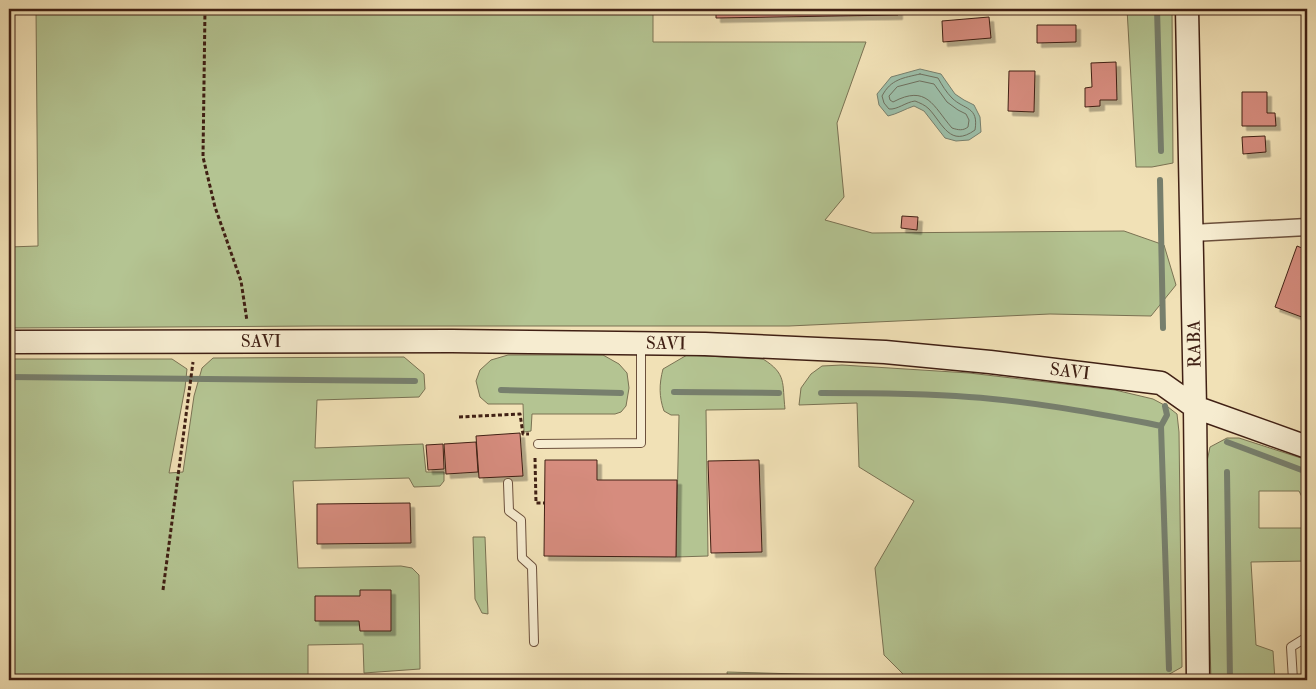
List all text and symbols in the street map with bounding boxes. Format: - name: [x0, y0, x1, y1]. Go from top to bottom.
- street label: RABA: [1183, 319, 1206, 368]
- street label: SAVI: [241, 330, 281, 353]
- street label: SAVI: [646, 332, 686, 355]
- street label: SAVI: [1049, 358, 1091, 385]

